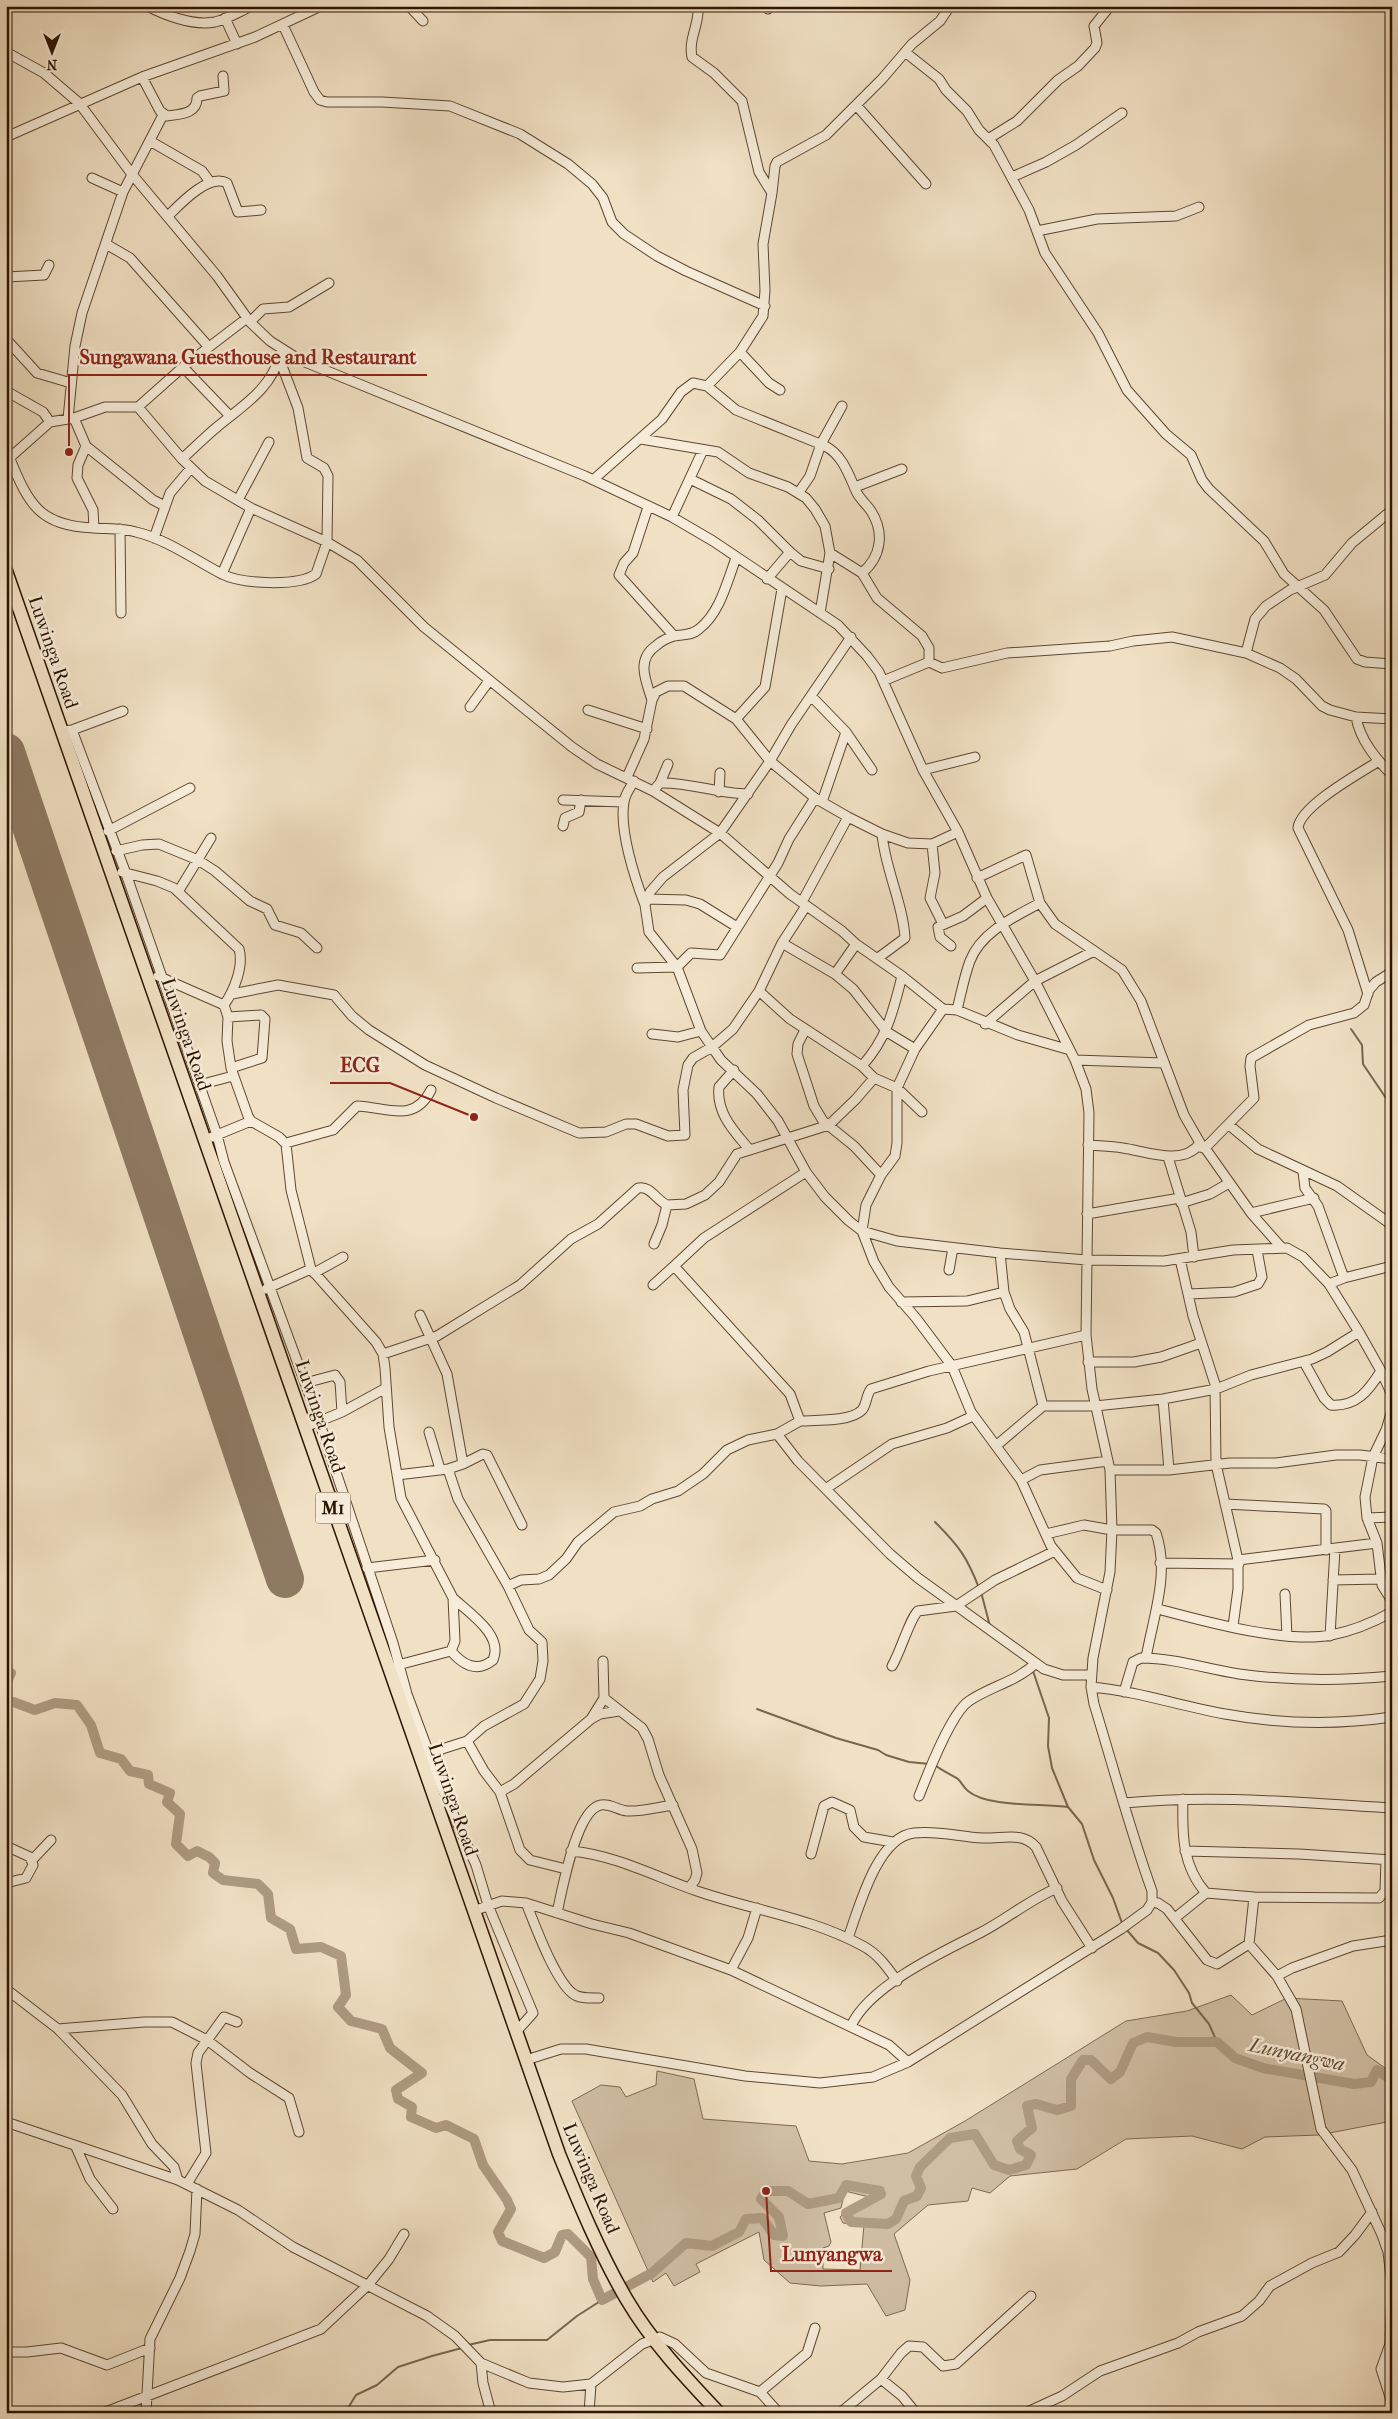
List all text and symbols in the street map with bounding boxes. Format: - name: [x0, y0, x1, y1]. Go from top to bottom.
- north arrow: [28, 28, 78, 78]
- text: N: [46, 56, 57, 73]
- callout: Sungawana Guesthouse and Restaurant: [69, 340, 427, 375]
- text: Sungawana Guesthouse and Restaurant: [79, 346, 417, 369]
- street label: Luwinga Road: [23, 593, 83, 712]
- street label: Luwinga Road: [156, 975, 216, 1094]
- callout: ECG: [330, 1048, 390, 1083]
- text: ECG: [340, 1054, 380, 1077]
- street label: Luwinga Road: [290, 1357, 350, 1476]
- road number: M1: [316, 1492, 350, 1524]
- street label: Luwinga Road: [423, 1740, 483, 1859]
- water label: Lunyangwa: [1245, 2033, 1347, 2076]
- street label: Luwinga Road: [558, 2120, 625, 2238]
- callout: Lunyangwa: [771, 2236, 892, 2271]
- text: Lunyangwa: [782, 2243, 883, 2266]

